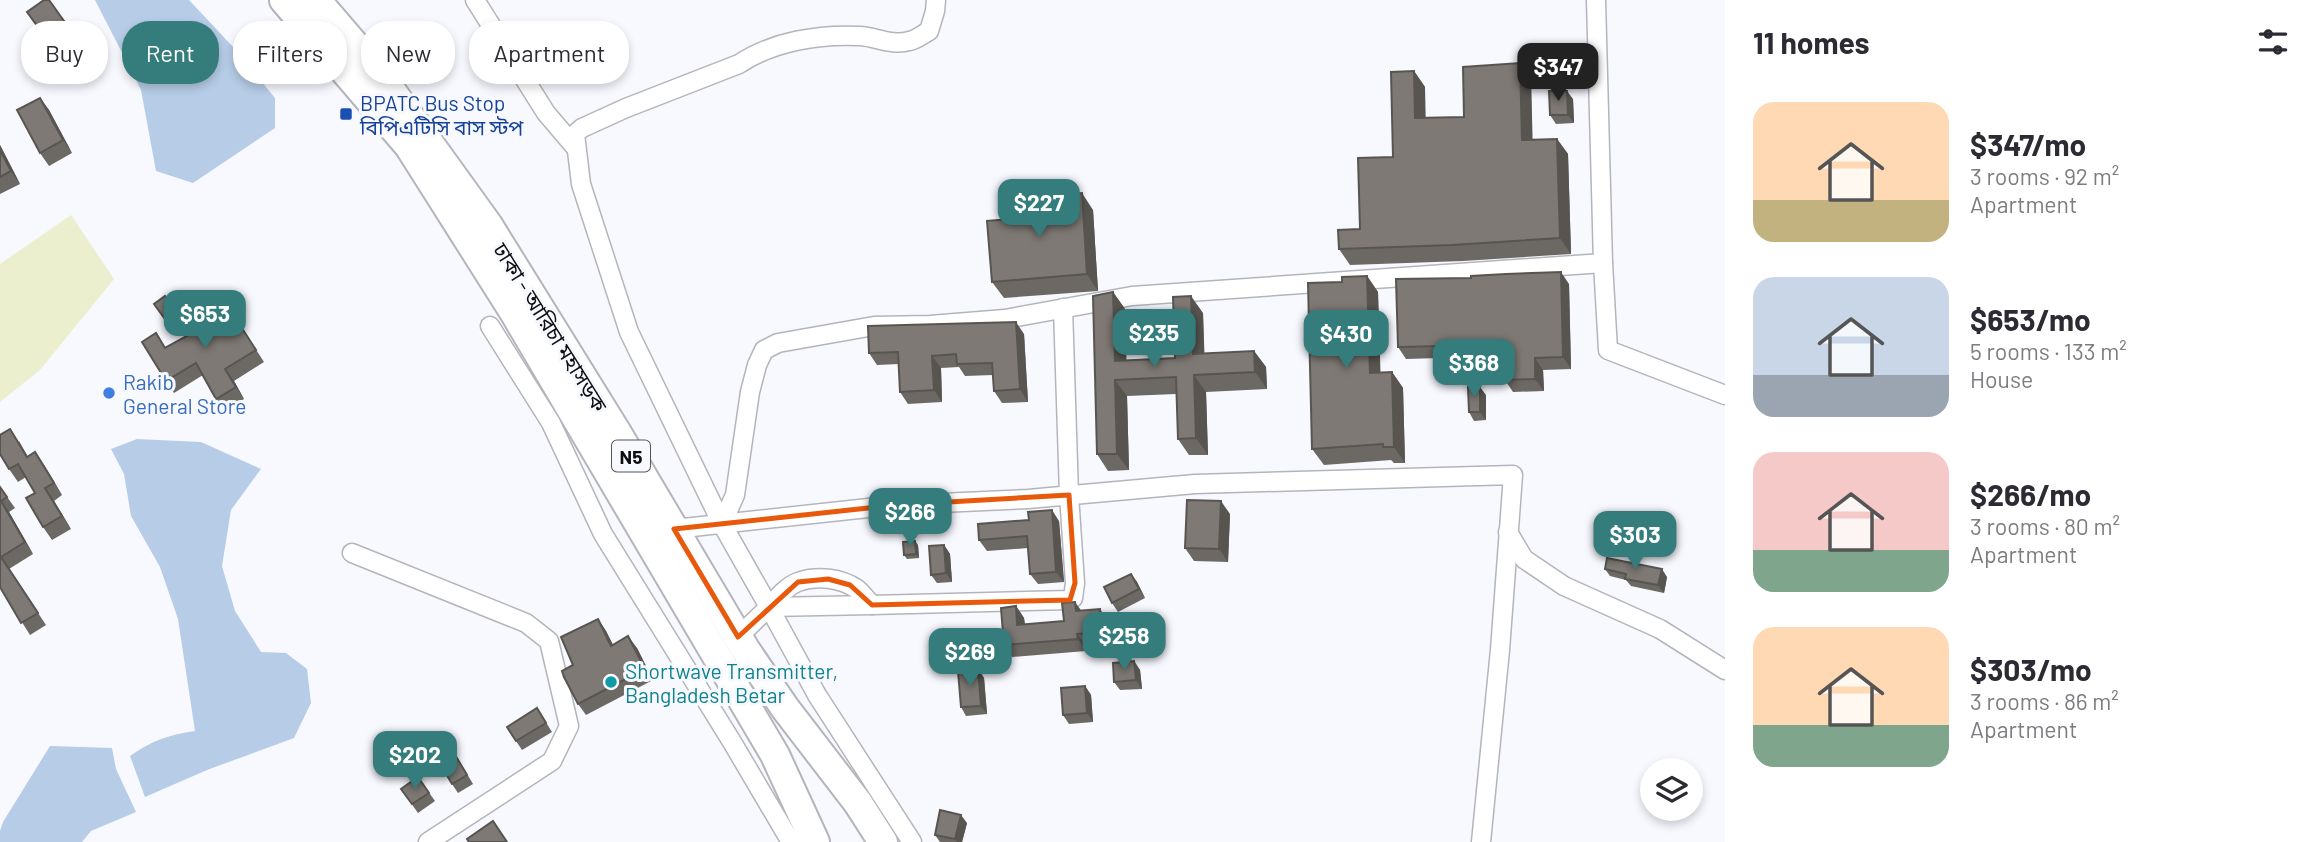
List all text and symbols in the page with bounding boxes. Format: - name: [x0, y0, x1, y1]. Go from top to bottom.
- chip: Buy: [21, 21, 108, 84]
- chip: Rent: [122, 21, 219, 84]
- chip: Filters: [233, 21, 347, 84]
- chip: New: [361, 21, 455, 84]
- chip: Apartment: [469, 21, 629, 84]
- icon: filters: [2254, 23, 2292, 61]
- text: 11 homes: [1753, 24, 1870, 60]
- pin: $347: [1517, 43, 1599, 103]
- text: $347: [1533, 52, 1583, 80]
- place label: BPATC Bus Stop বিপিএটিসি বাস স্টপ: [359, 90, 524, 139]
- marker: BPATC Bus Stop বিপিএটিসি বাস স্টপ: [338, 106, 354, 122]
- text: $347/mo: [1970, 126, 2086, 162]
- icon: home: [1809, 130, 1893, 214]
- text: 3 rooms · 92 m²: [1970, 162, 2119, 190]
- pin: $227: [998, 180, 1080, 239]
- text: $227: [1014, 188, 1064, 216]
- text: Apartment: [1970, 190, 2077, 218]
- street label: ঢাকা - আরিচা মহাসড়ক: [488, 237, 614, 417]
- pin: $653: [164, 290, 246, 350]
- text: $653: [180, 299, 230, 327]
- text: $653/mo: [1970, 301, 2091, 337]
- icon: home: [1809, 305, 1893, 389]
- pin: $235: [1113, 310, 1195, 369]
- pin: $430: [1305, 310, 1387, 370]
- text: $235: [1129, 318, 1179, 346]
- text: $430: [1320, 319, 1372, 347]
- text: 5 rooms · 133 m²: [1970, 337, 2127, 365]
- pin: $368: [1433, 340, 1515, 399]
- text: $368: [1449, 348, 1499, 376]
- text: House: [1970, 365, 2033, 393]
- place label: Rakib General Store: [123, 369, 247, 418]
- marker: Rakib General Store: [101, 385, 117, 401]
- road number: N5: [612, 440, 650, 471]
- text: $266/mo: [1970, 476, 2091, 512]
- icon: home: [1809, 480, 1893, 564]
- pin: $266: [869, 489, 951, 548]
- text: $266: [885, 497, 935, 525]
- pin: $303: [1594, 512, 1676, 571]
- text: 3 rooms · 80 m²: [1970, 512, 2120, 540]
- text: $303: [1609, 520, 1661, 548]
- text: Apartment: [1970, 540, 2077, 568]
- pin: $258: [1083, 612, 1165, 672]
- text: $258: [1099, 621, 1149, 649]
- pin: $269: [929, 628, 1011, 688]
- text: $269: [945, 637, 995, 665]
- text: $303/mo: [1970, 651, 2092, 687]
- icon: home: [1809, 655, 1893, 739]
- place label: Shortwave Transmitter, Bangladesh Betar: [625, 658, 838, 707]
- marker: Shortwave Transmitter, Bangladesh Betar: [603, 674, 619, 690]
- text: 3 rooms · 86 m²: [1970, 687, 2119, 715]
- text: Apartment: [1970, 715, 2077, 743]
- pin: $202: [374, 732, 456, 791]
- text: $202: [389, 740, 441, 768]
- map controls: [1640, 758, 1703, 821]
- button: layers: [1640, 758, 1703, 821]

